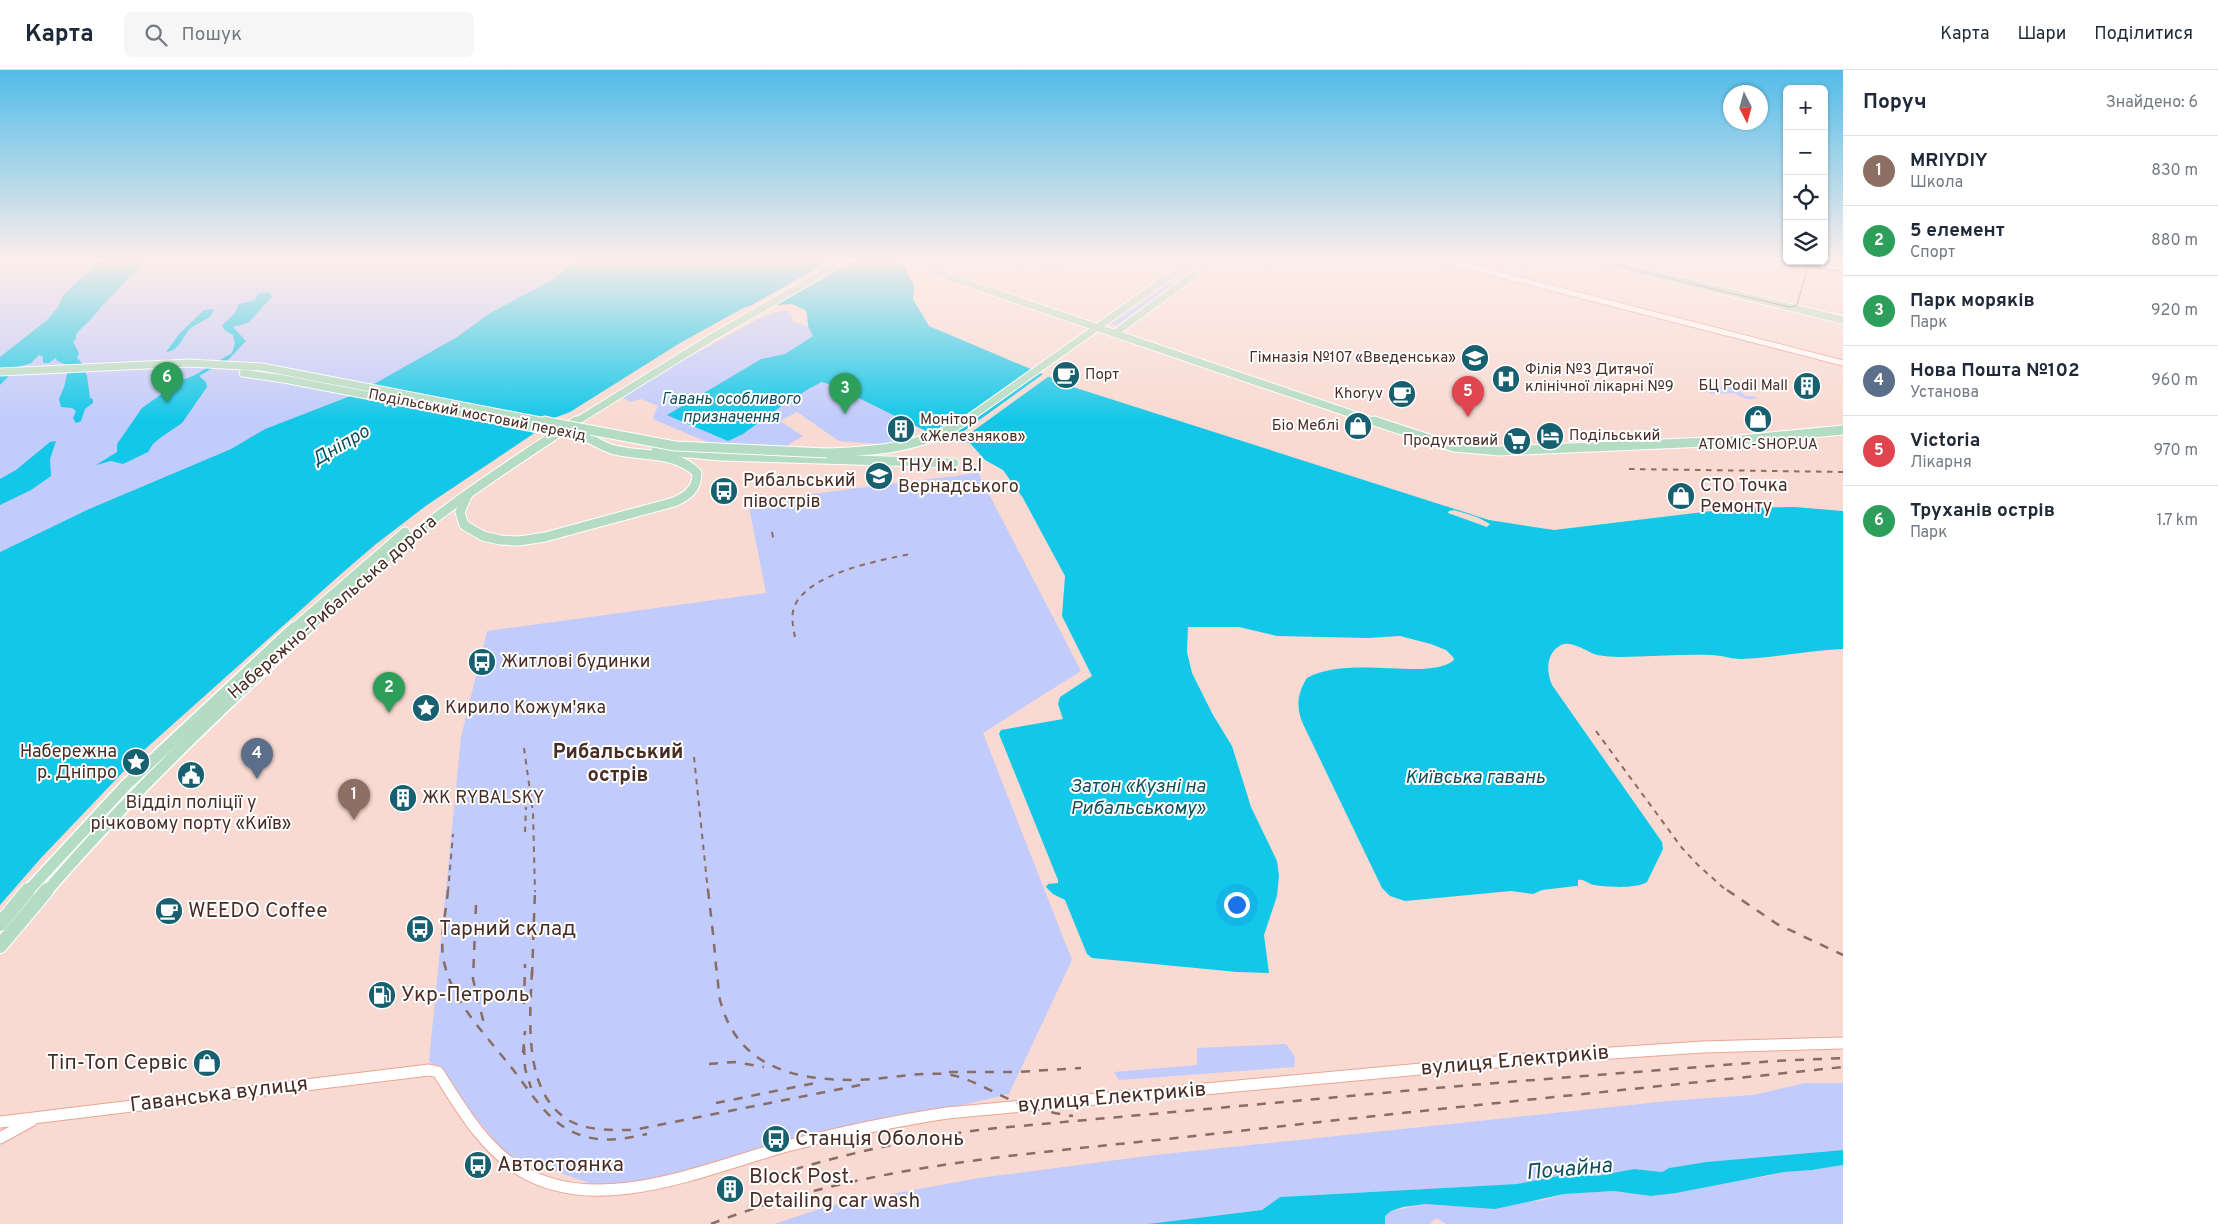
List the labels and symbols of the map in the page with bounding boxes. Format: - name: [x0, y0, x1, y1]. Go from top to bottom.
- north arrow: [1723, 85, 1768, 130]
- school or university icon: Гімназія №107 «Введенська»: [1460, 343, 1490, 373]
- place label: Гімназія №107 «Введенська»: [1249, 349, 1456, 368]
- cafe icon: Порт: [1051, 360, 1081, 390]
- place label: Філія №3 Дитячої клінічної лікарні №9: [1525, 361, 1674, 397]
- pin: 6: [151, 362, 183, 403]
- hospital icon: Філія №3 Дитячої клінічної лікарні №9: [1491, 364, 1521, 394]
- place label: Порт: [1085, 366, 1119, 385]
- building icon: БЦ Podil Mall: [1792, 371, 1822, 401]
- pin: 3: [829, 373, 861, 414]
- pin: 5: [1452, 376, 1484, 417]
- place label: БЦ Podil Mall: [1699, 377, 1788, 396]
- cafe icon: Khoryv: [1387, 379, 1417, 409]
- place label: Khoryv: [1334, 385, 1383, 404]
- street label: Подільський мостовий перехід: [367, 386, 587, 446]
- water label: Гавань особливого призначення: [661, 390, 801, 428]
- shop icon: ATOMIC-SHOP.UA: [1743, 404, 1773, 434]
- place label: Монітор «Железняков»: [920, 411, 1026, 447]
- shop icon: Біо Меблі: [1343, 411, 1373, 441]
- building icon: Монітор «Железняков»: [886, 414, 916, 444]
- place label: Біо Меблі: [1272, 417, 1339, 436]
- water label: Дніпро: [308, 420, 375, 472]
- hotel icon: Подільський: [1535, 421, 1565, 451]
- supermarket icon: Продуктовий: [1502, 426, 1532, 456]
- place label: Подільський: [1569, 427, 1660, 446]
- place label: Продуктовий: [1403, 432, 1498, 451]
- place label: ATOMIC-SHOP.UA: [1698, 436, 1818, 455]
- place label: ТНУ ім. В.І Вернадського: [898, 455, 1019, 499]
- school or university icon: ТНУ ім. В.І Вернадського: [864, 461, 894, 491]
- place label: Рибальський півострів: [743, 470, 856, 514]
- place label: СТО Точка Ремонту: [1700, 475, 1788, 519]
- bus stop icon: Рибальський півострів: [709, 476, 739, 506]
- shop icon: СТО Точка Ремонту: [1666, 481, 1696, 511]
- street label: Набережно-Рибальська дорога: [224, 511, 442, 705]
- bus stop icon: Житлові будинки: [467, 647, 497, 677]
- place label: Житлові будинки: [501, 651, 650, 674]
- pin: 2: [373, 672, 405, 713]
- place icon: Кирило Кожум'яка: [411, 693, 441, 723]
- place label: Кирило Кожум'яка: [445, 697, 606, 720]
- pin: 4: [241, 738, 273, 779]
- district label: Рибальський острів: [553, 740, 683, 789]
- place label: Набережна р. Дніпро: [20, 741, 117, 785]
- place icon: Набережна р. Дніпро: [121, 747, 151, 777]
- public building icon: Відділ поліції у річковому порту «Київ»: [176, 760, 206, 790]
- water label: Київська гавань: [1405, 766, 1545, 790]
- water label: Затон «Кузні на Рибальському»: [1070, 775, 1206, 821]
- pin: 1: [338, 779, 370, 820]
- building icon: ЖК RYBALSKY: [388, 783, 418, 813]
- place label: ЖК RYBALSKY: [422, 787, 544, 810]
- place label: Відділ поліції у річковому порту «Київ»: [91, 792, 291, 836]
- your location: [1224, 892, 1250, 918]
- cafe icon: WEEDO Coffee: [154, 896, 184, 926]
- place label: WEEDO Coffee: [188, 898, 327, 925]
- bus stop icon: Тарний склад: [405, 914, 435, 944]
- place label: Тарний склад: [439, 916, 576, 943]
- fuel station icon: Укр-Петроль: [367, 980, 397, 1010]
- place label: Укр-Петроль: [401, 982, 530, 1009]
- street label: вулиця Електриків: [1420, 1039, 1610, 1083]
- shop icon: Тіп-Топ Сервіс: [192, 1048, 222, 1078]
- place label: Тіп-Топ Сервіс: [47, 1050, 188, 1077]
- street label: Гаванська вулиця: [128, 1071, 310, 1119]
- street label: вулиця Електриків: [1017, 1076, 1207, 1120]
- bus stop icon: Cтанція Оболонь: [761, 1124, 791, 1154]
- place label: Cтанція Оболонь: [795, 1126, 964, 1153]
- bus stop icon: Автостоянка: [463, 1150, 493, 1180]
- place label: Автостоянка: [497, 1152, 624, 1179]
- water label: Почайна: [1525, 1153, 1614, 1187]
- place label: Block Post. Detailing car wash: [749, 1164, 920, 1215]
- building icon: Block Post. Detailing car wash: [715, 1174, 745, 1204]

